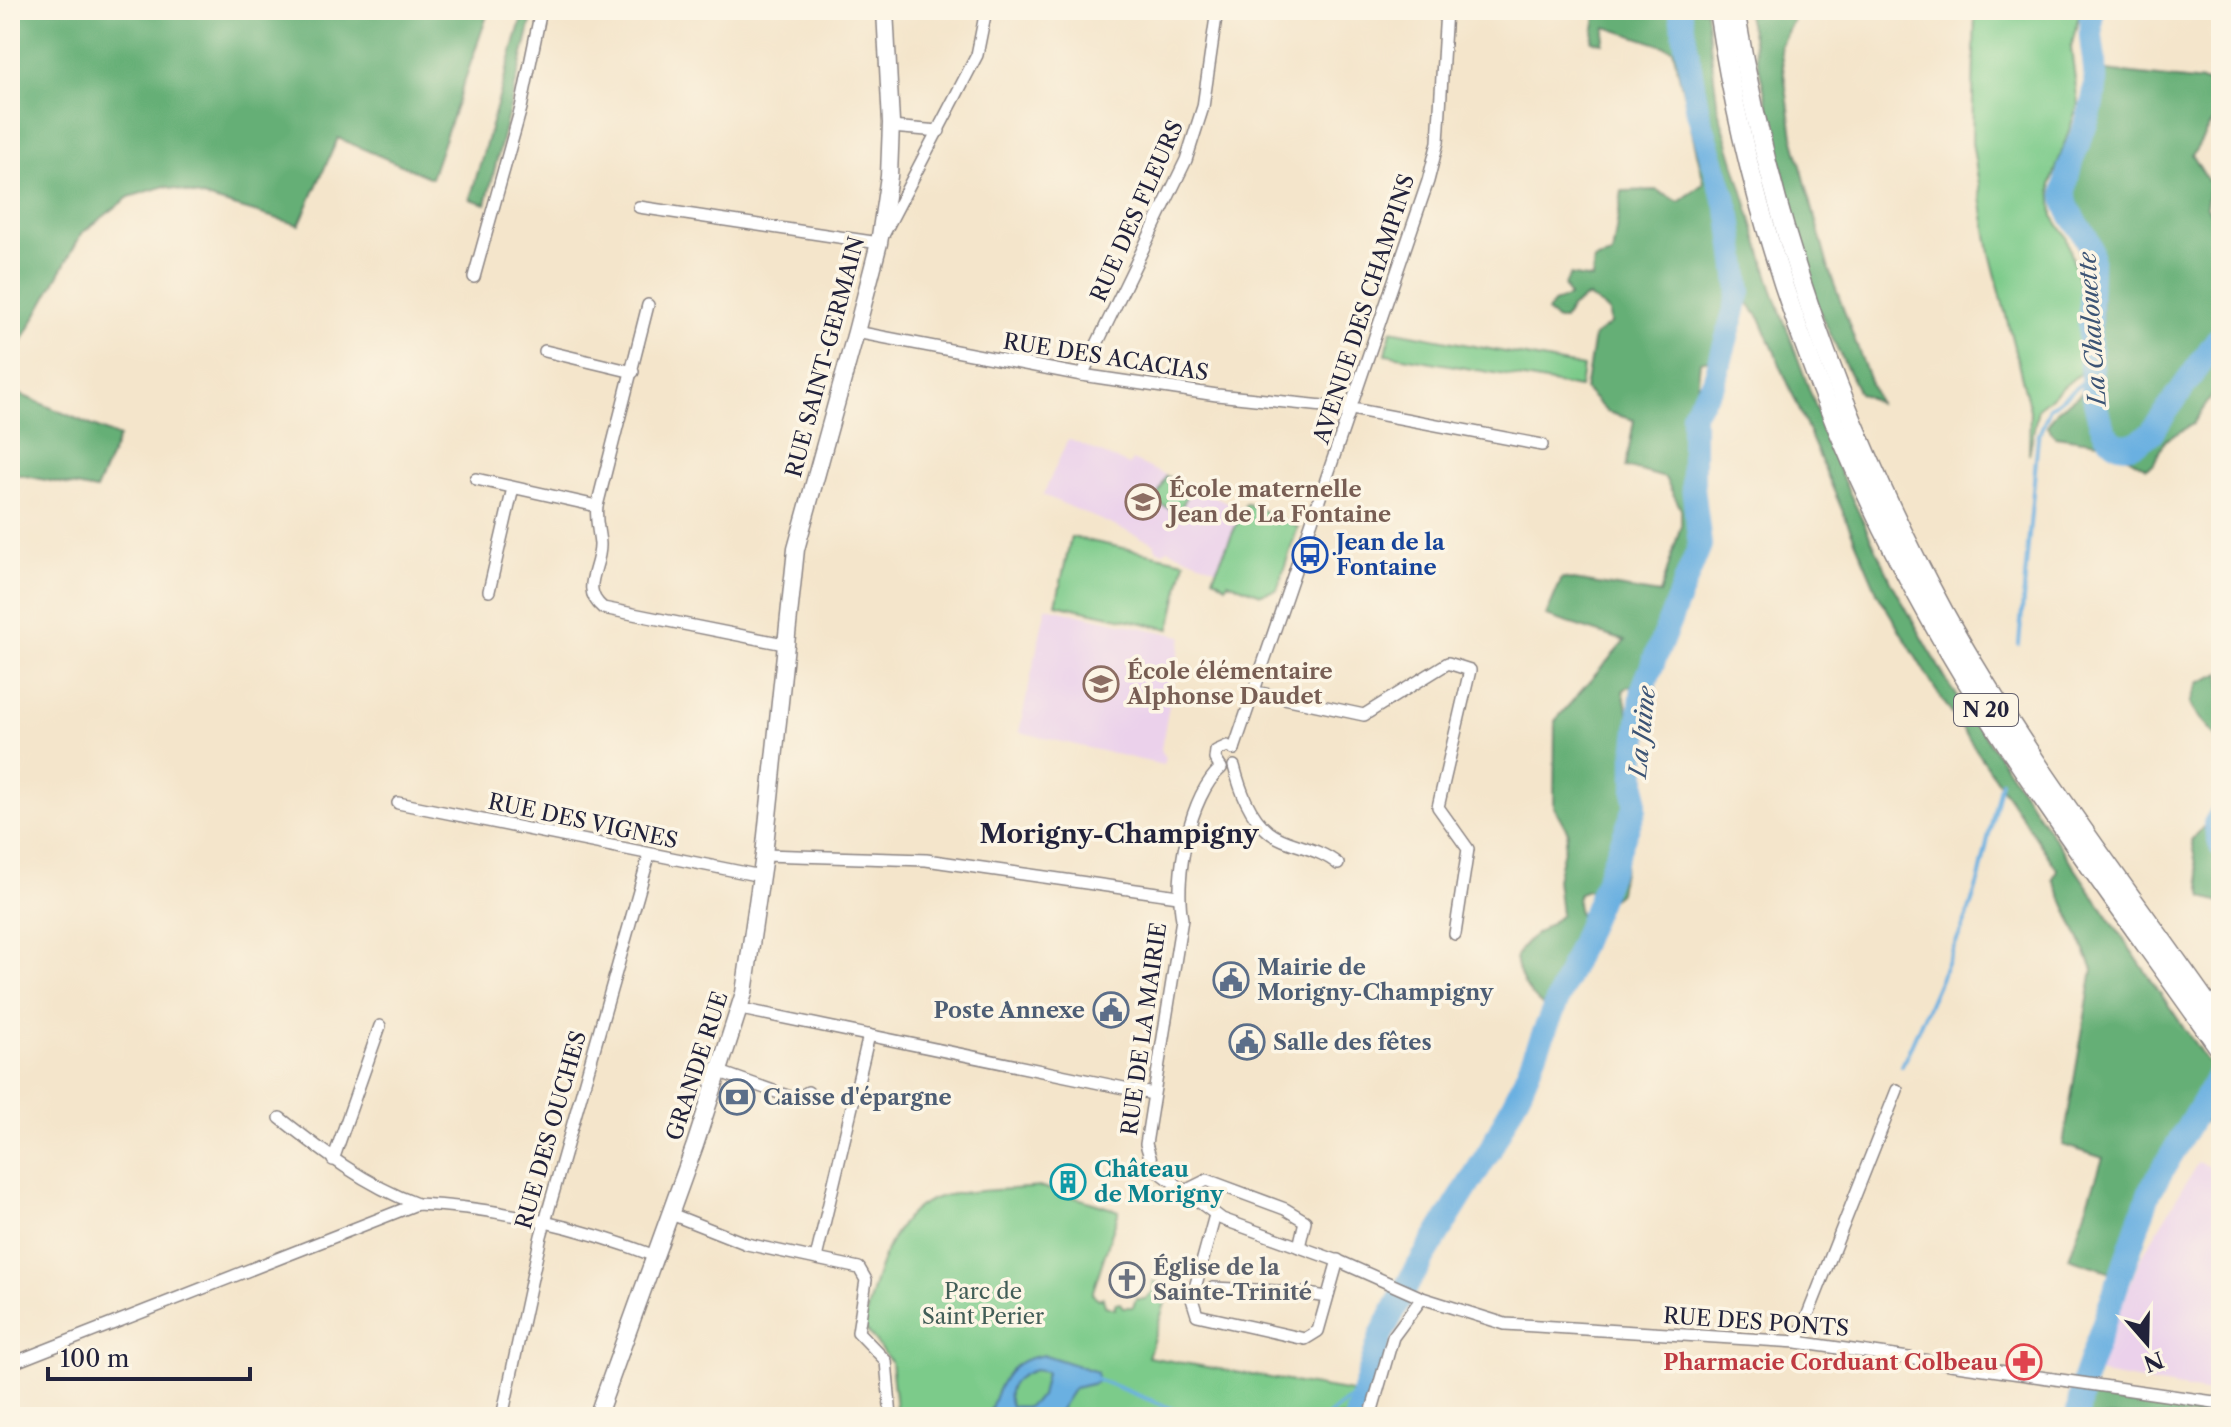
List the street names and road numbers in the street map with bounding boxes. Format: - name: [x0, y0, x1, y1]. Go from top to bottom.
- street label: RUE DES FLEURS: [1085, 116, 1189, 306]
- street label: AVENUE DES CHAMPINS: [1307, 171, 1420, 448]
- street label: RUE SAINT-GERMAIN: [780, 234, 870, 480]
- street label: RUE DES ACACIAS: [1001, 327, 1211, 387]
- road number: N 20: [1954, 694, 2018, 726]
- street label: RUE DES VIGNES: [486, 788, 680, 854]
- street label: RUE DE LA MAIRIE: [1116, 921, 1172, 1137]
- street label: GRANDE RUE: [660, 988, 734, 1144]
- street label: RUE DES OUCHES: [510, 1028, 592, 1232]
- street label: RUE DES PONTS: [1662, 1302, 1850, 1342]

